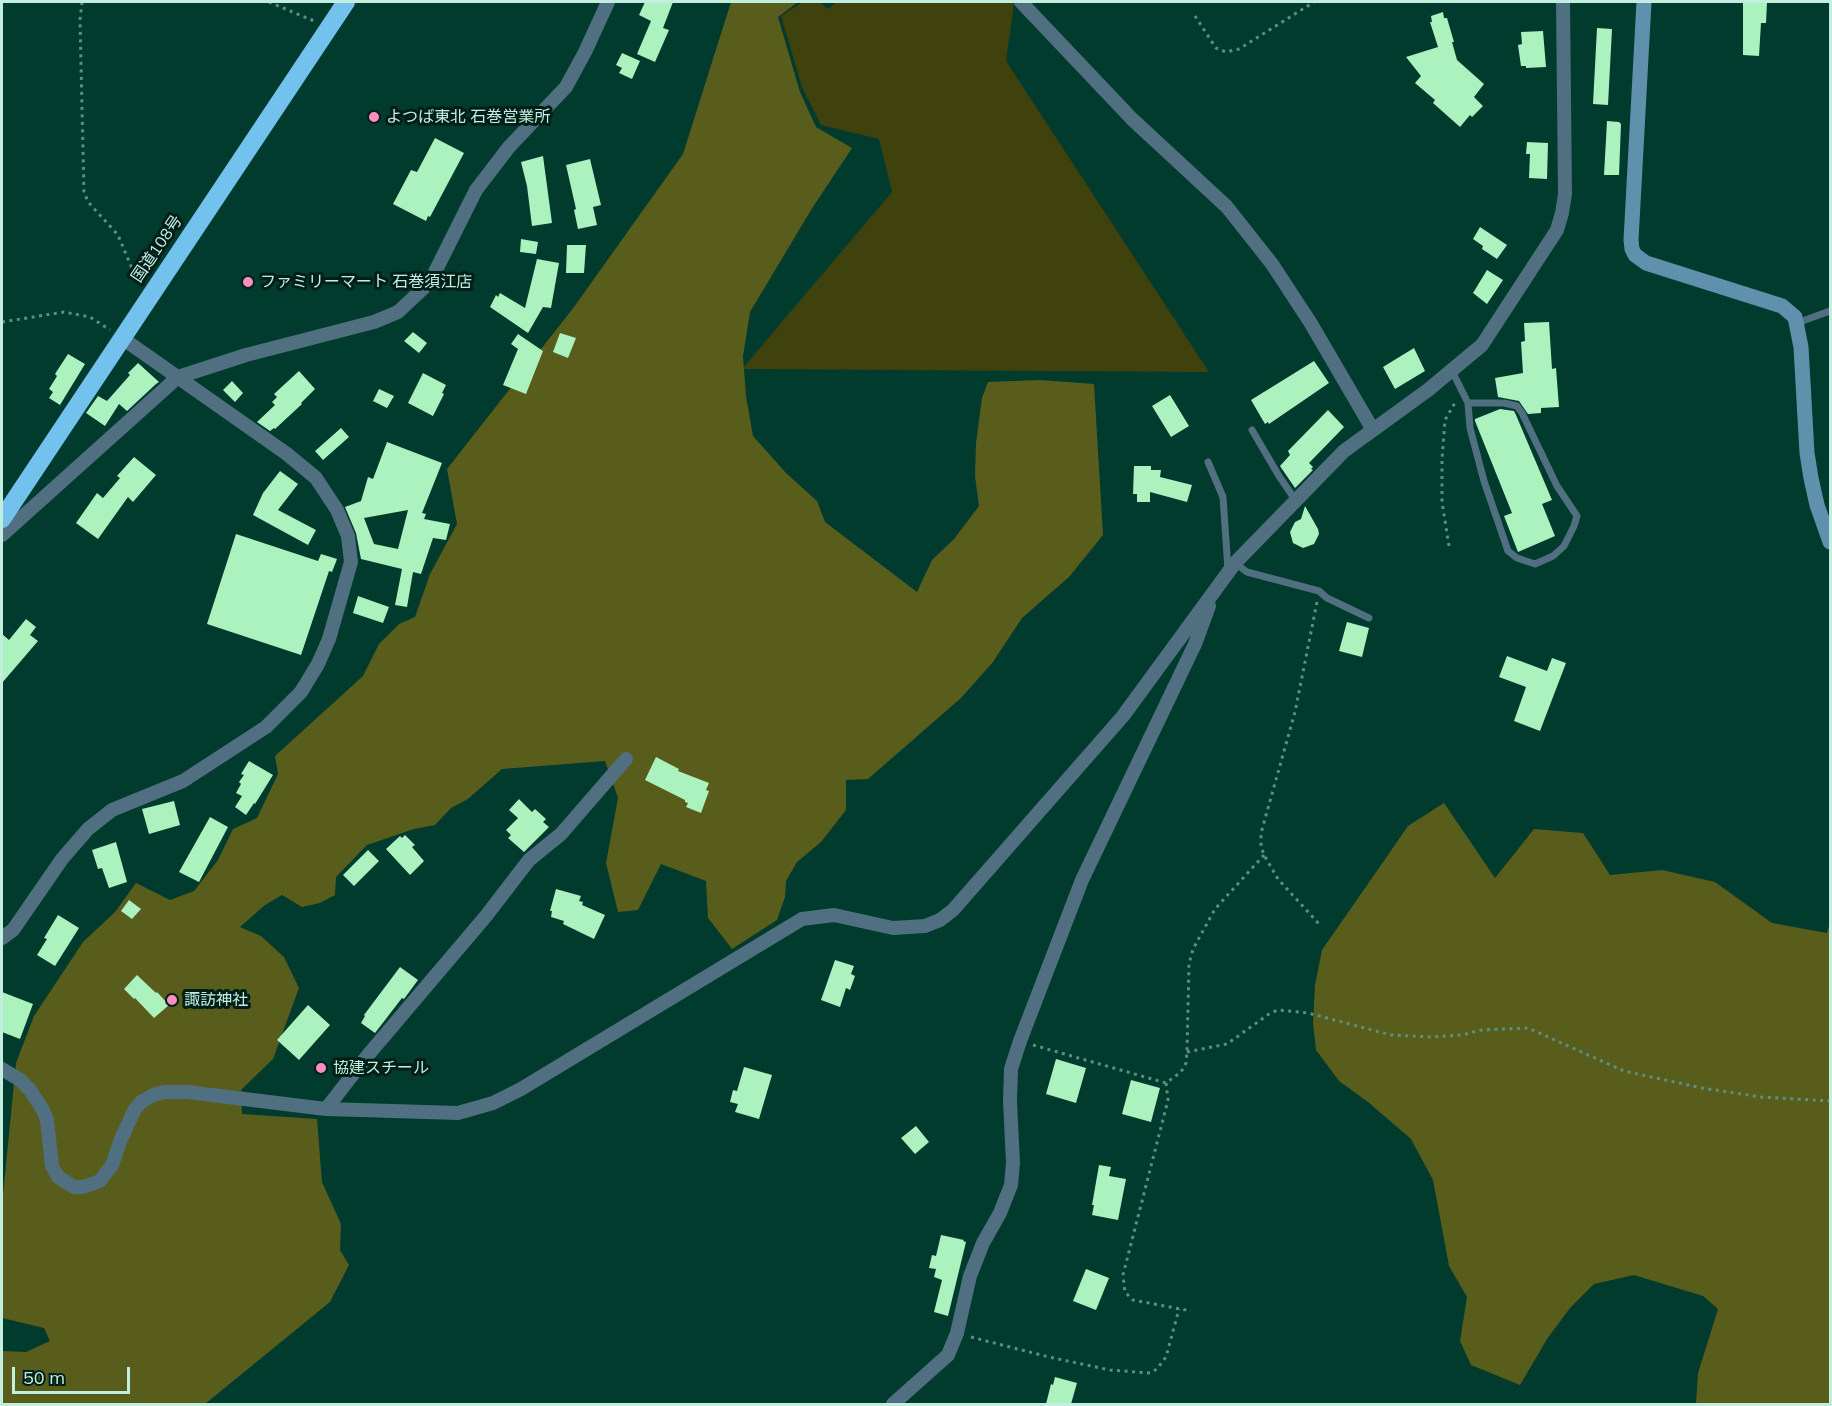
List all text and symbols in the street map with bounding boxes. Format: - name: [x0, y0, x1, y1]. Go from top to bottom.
- place label: よつば東北 石巻営業所: [386, 107, 550, 127]
- marker: よつば東北 石巻営業所: [367, 110, 381, 124]
- street label: 国道108号: [128, 212, 186, 286]
- place label: ファミリーマート 石巻須江店: [260, 272, 472, 292]
- marker: ファミリーマート 石巻須江店: [241, 275, 255, 289]
- place label: 諏訪神社: [184, 990, 248, 1010]
- marker: 諏訪神社: [165, 993, 179, 1007]
- place label: 協建スチール: [333, 1058, 429, 1078]
- marker: 協建スチール: [314, 1061, 328, 1075]
- scale bar: [15, 1355, 134, 1393]
- text: 50 m: [23, 1366, 65, 1389]

